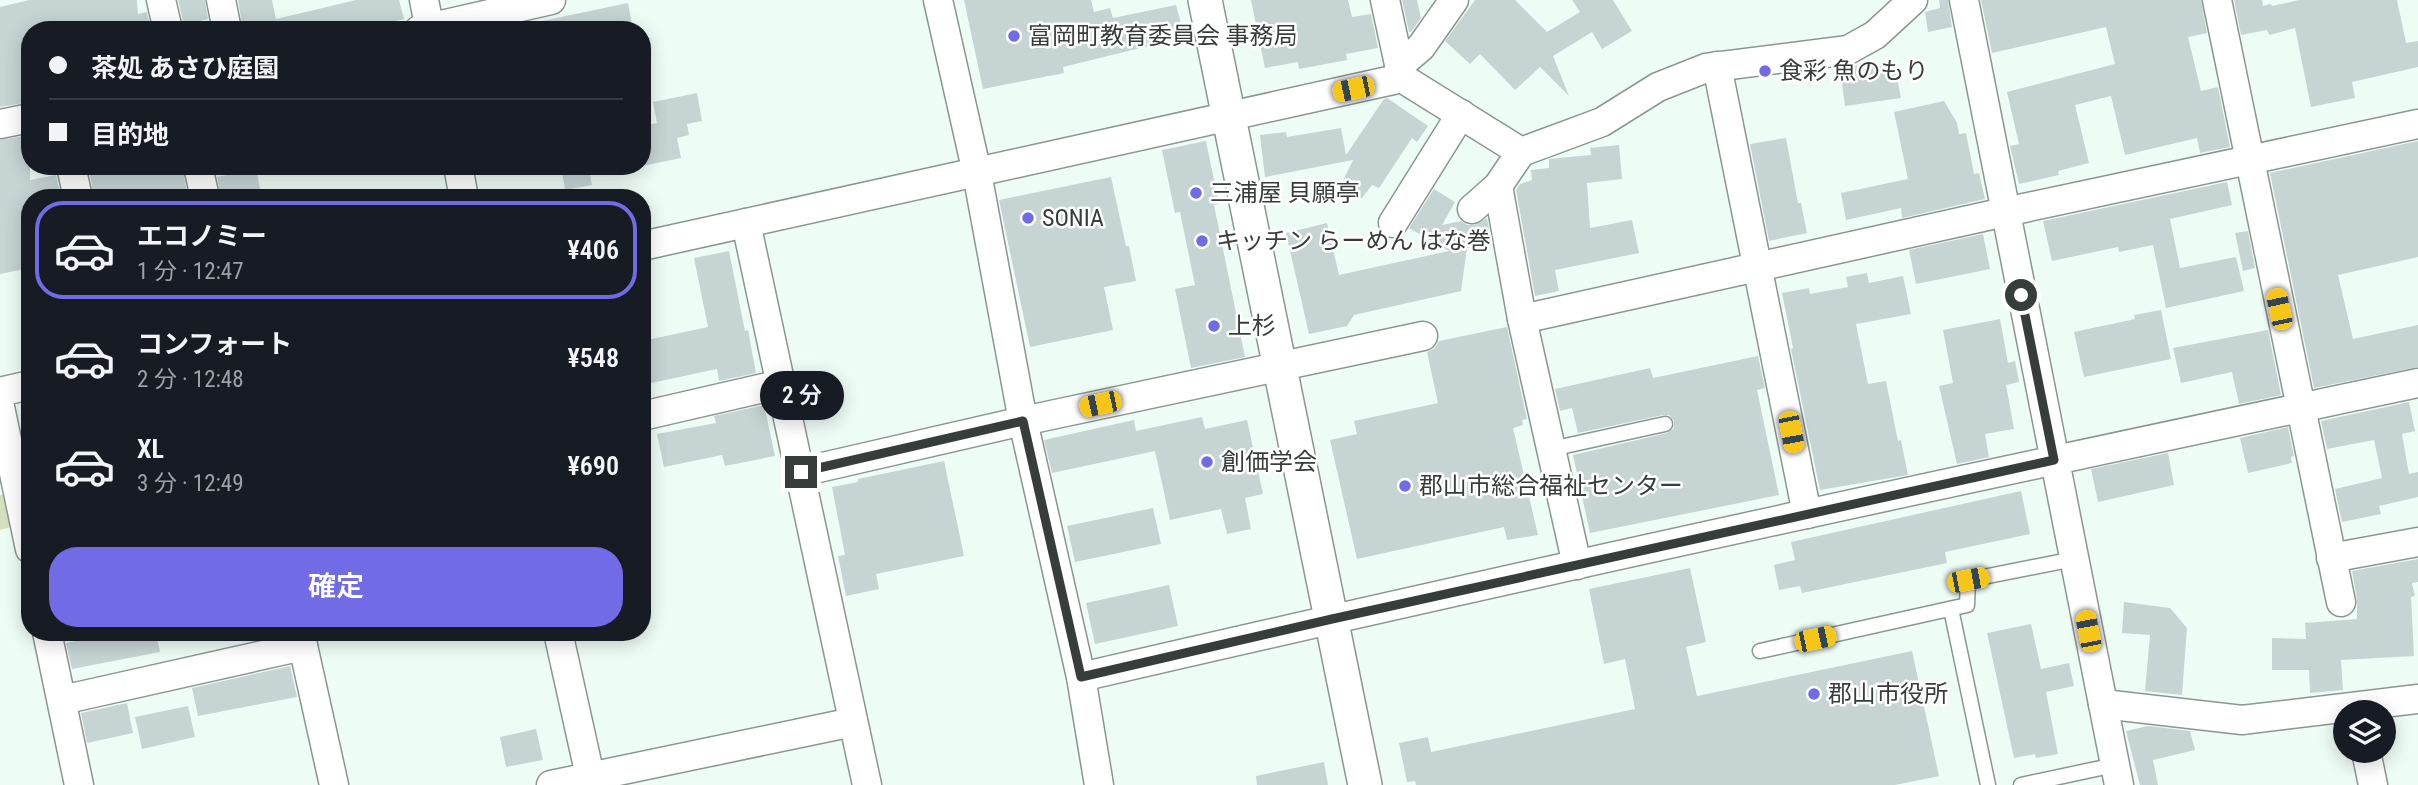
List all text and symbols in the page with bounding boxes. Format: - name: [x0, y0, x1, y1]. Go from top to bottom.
- place label: 富岡町教育委員会 事務局: [1028, 22, 1298, 50]
- marker: 富岡町教育委員会 事務局: [1006, 28, 1022, 44]
- text: 茶処 あさひ庭園: [91, 53, 279, 83]
- place label: 食彩 魚のもり: [1779, 57, 1929, 85]
- marker: 食彩 魚のもり: [1757, 63, 1773, 79]
- car: [1331, 74, 1376, 104]
- text: 目的地: [91, 120, 169, 150]
- place label: 三浦屋 貝願亭: [1210, 179, 1360, 207]
- marker: 三浦屋 貝願亭: [1188, 185, 1204, 201]
- place label: SONIA: [1042, 204, 1104, 232]
- marker: SONIA: [1020, 210, 1036, 226]
- icon: car: [53, 219, 116, 282]
- text: エコノミー: [137, 221, 267, 251]
- place label: キッチン らーめん はな巻: [1216, 227, 1491, 255]
- marker: キッチン らーめん はな巻: [1194, 233, 1210, 249]
- text: ¥406: [567, 235, 619, 265]
- text: 1 分 · 12:47: [137, 258, 244, 285]
- route start: [2005, 279, 2037, 311]
- car: [2265, 286, 2294, 332]
- place label: 上杉: [1228, 312, 1276, 340]
- marker: 上杉: [1206, 318, 1222, 334]
- icon: car: [53, 327, 116, 390]
- text: コンフォート: [137, 329, 292, 359]
- text: ¥548: [567, 343, 619, 373]
- text: 2 分 · 12:48: [137, 366, 244, 393]
- callout: 2 分: [759, 370, 843, 420]
- text: 2 分: [782, 382, 822, 409]
- car: [1078, 389, 1123, 419]
- car: [1777, 409, 1806, 455]
- text: XL: [137, 434, 164, 464]
- icon: car: [53, 435, 116, 498]
- place label: 創価学会: [1221, 448, 1317, 476]
- text: ¥690: [567, 451, 619, 481]
- marker: 創価学会: [1199, 454, 1215, 470]
- route end: [785, 456, 817, 488]
- text: 3 分 · 12:49: [137, 470, 244, 497]
- place label: 郡山市総合福祉センター: [1419, 472, 1683, 500]
- marker: 郡山市総合福祉センター: [1397, 478, 1413, 494]
- button: 確定: [49, 547, 623, 627]
- car: [1946, 566, 1991, 594]
- car: [2074, 608, 2103, 654]
- car: [1793, 624, 1838, 654]
- place label: 郡山市役所: [1828, 680, 1948, 708]
- marker: 郡山市役所: [1806, 686, 1822, 702]
- map controls: [2333, 700, 2396, 763]
- button: layers: [2333, 700, 2396, 763]

